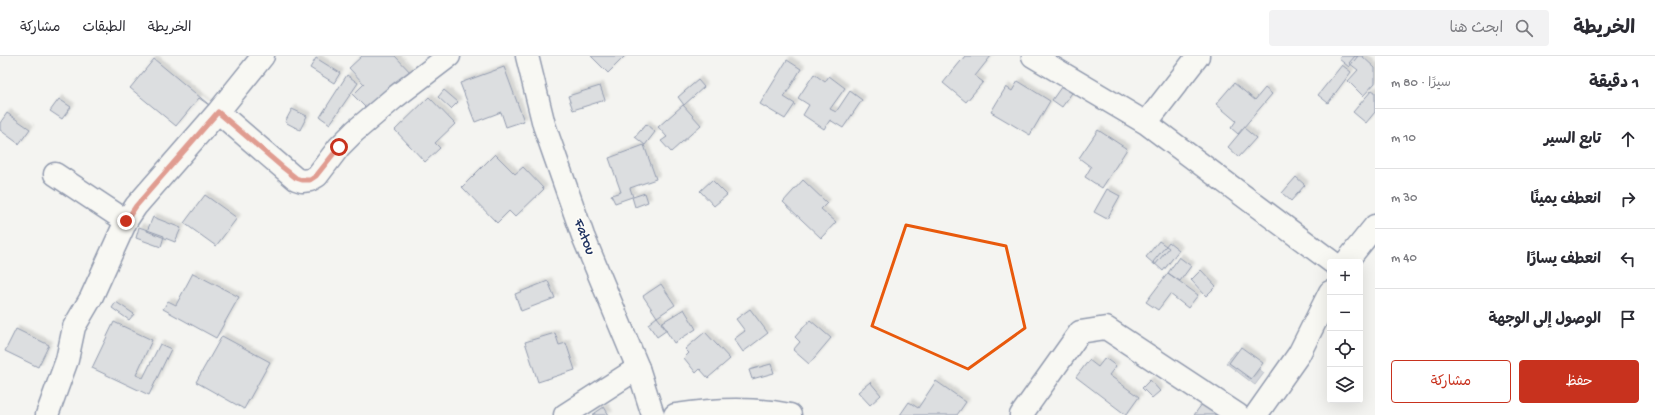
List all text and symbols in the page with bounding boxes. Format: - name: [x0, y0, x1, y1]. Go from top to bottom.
- search box: [1269, 10, 1549, 46]
- icon: search: [1513, 17, 1535, 39]
- text: الخريطة: [1573, 18, 1635, 41]
- text: مشاركة: [20, 20, 60, 37]
- text: الطبقات: [82, 20, 126, 37]
- text: الخريطة: [148, 20, 191, 37]
- text: ابحث هنا: [1449, 20, 1503, 38]
- text: 1 دقيقة: [1589, 74, 1639, 94]
- text: سيرًا · 80 m: [1391, 76, 1451, 91]
- icon: ahead: [1617, 128, 1639, 150]
- text: 10 m: [1391, 131, 1416, 146]
- text: تابع السير: [1544, 131, 1601, 149]
- route start: [330, 138, 348, 156]
- icon: right: [1617, 188, 1639, 210]
- text: 30 m: [1391, 191, 1417, 206]
- text: انعطف يمينًا: [1530, 191, 1601, 209]
- route end: [117, 212, 135, 230]
- street label: Fatou: [569, 216, 599, 257]
- icon: left: [1617, 248, 1639, 270]
- text: 40 m: [1391, 251, 1417, 266]
- text: انعطف يسارًا: [1527, 251, 1601, 269]
- map controls: [1327, 259, 1363, 403]
- button: +: [1327, 259, 1363, 295]
- button: −: [1327, 295, 1363, 331]
- icon: arrive: [1617, 308, 1639, 330]
- text: الوصول إلى الوجهة: [1488, 311, 1601, 329]
- button: locate: [1327, 331, 1363, 367]
- button: مشاركة: [1391, 360, 1511, 403]
- button: حفظ: [1519, 360, 1639, 403]
- button: layers: [1327, 367, 1363, 403]

